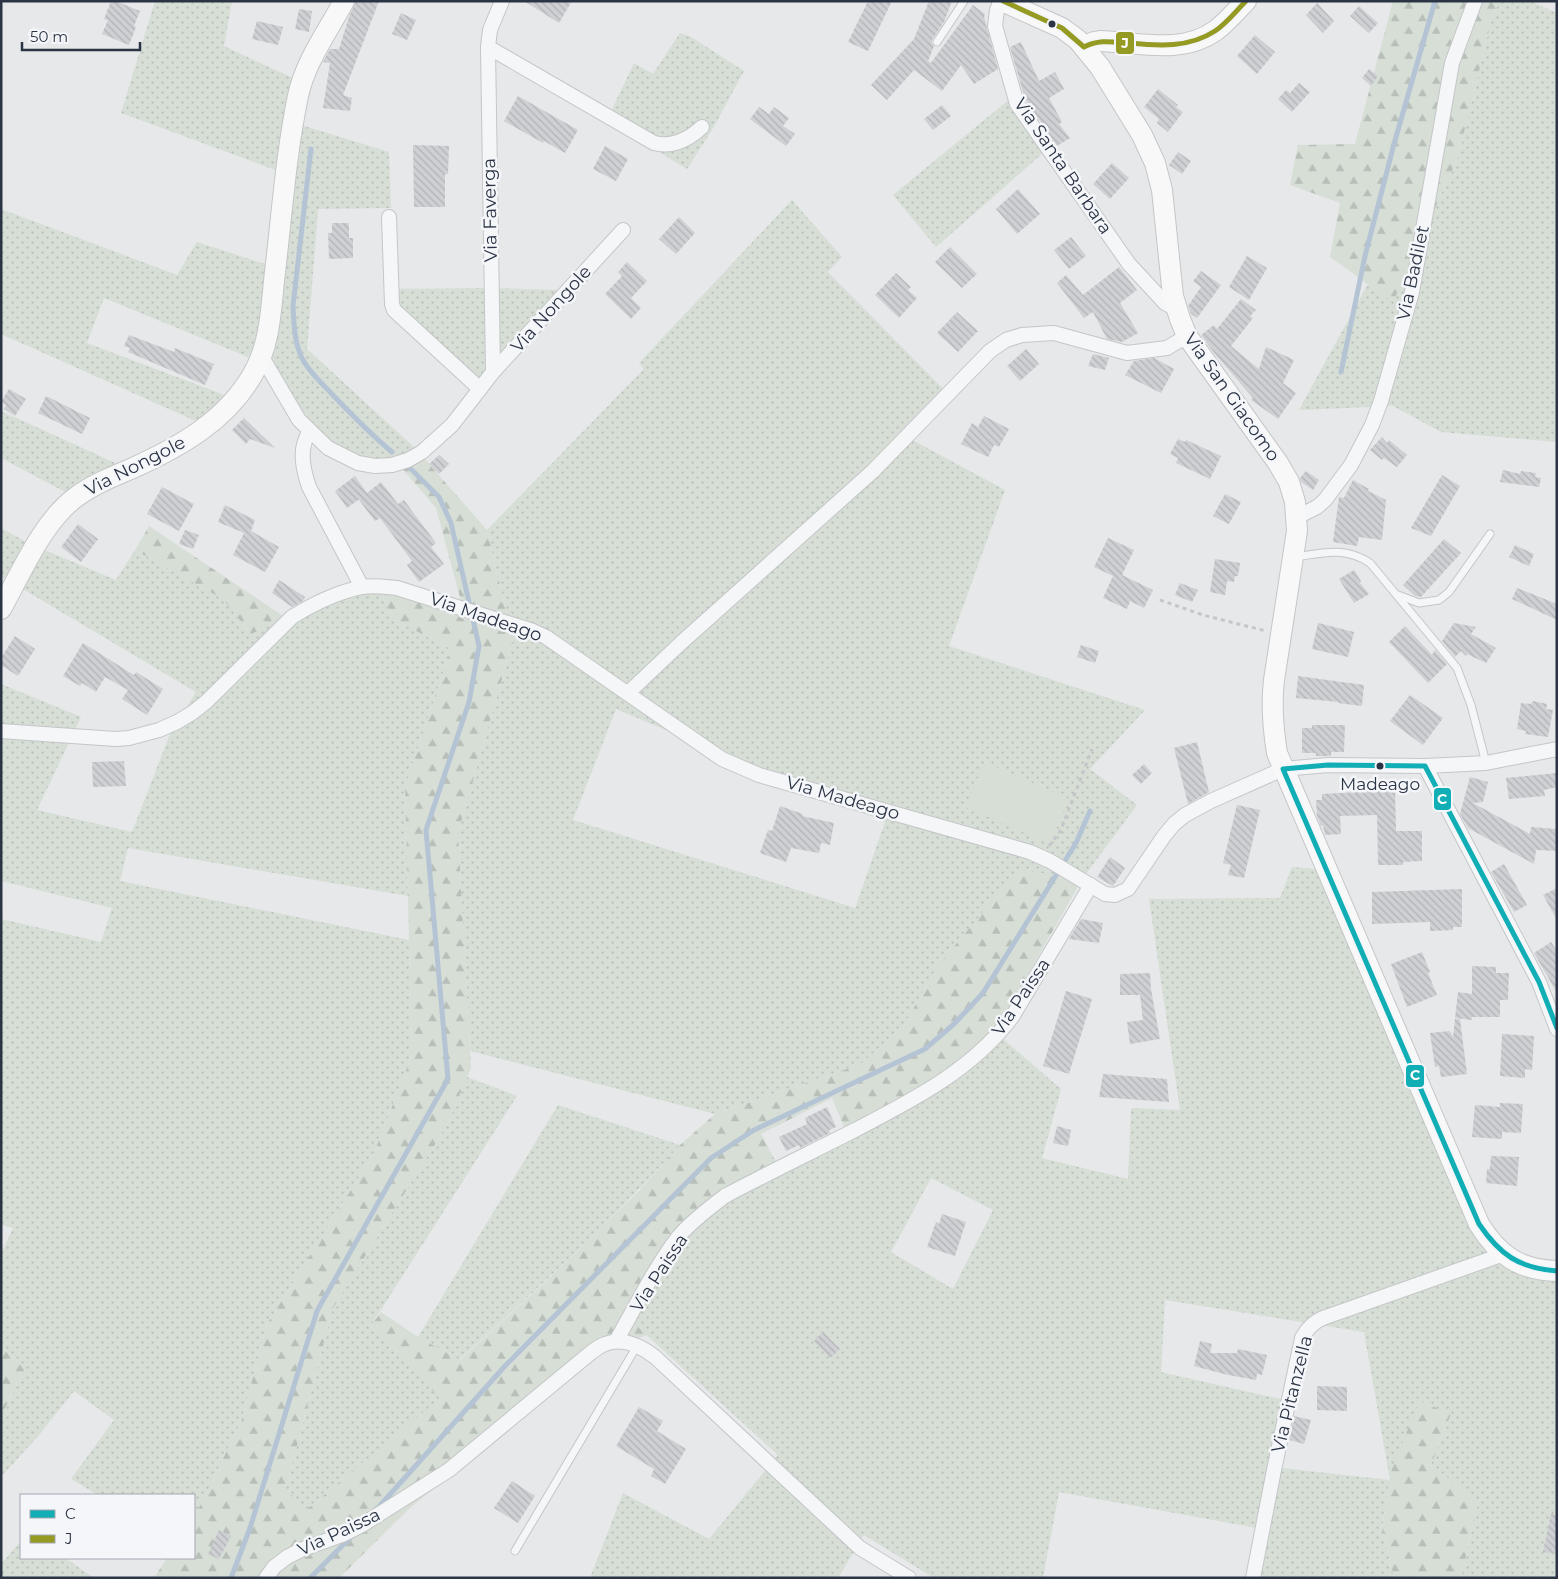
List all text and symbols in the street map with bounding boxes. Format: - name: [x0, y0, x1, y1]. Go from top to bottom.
- unlabelled marker: [1047, 19, 1057, 29]
- scale bar: [22, 20, 140, 52]
- text: 50 m: [30, 27, 68, 46]
- line badge: J: [1115, 31, 1135, 55]
- text: J: [1120, 34, 1129, 52]
- street label: Via Santa Barbara: [1009, 94, 1117, 238]
- street label: Via Faverga: [478, 158, 502, 262]
- street label: Via Badilet: [1392, 223, 1434, 323]
- street label: Via Nongole: [506, 261, 596, 357]
- street label: Via San Giacomo: [1179, 328, 1285, 466]
- street label: Via Nongole: [81, 431, 189, 501]
- street label: Via Madeago: [427, 588, 545, 646]
- marker: Madeago: [1375, 761, 1385, 771]
- street label: Via Madeago: [784, 771, 902, 825]
- place label: Madeago: [1340, 774, 1420, 794]
- line badge: C: [1433, 787, 1452, 811]
- text: C: [1437, 790, 1447, 808]
- street label: Via Paissa: [987, 954, 1055, 1040]
- line badge: C: [1405, 1064, 1425, 1088]
- text: C: [1410, 1066, 1420, 1084]
- street label: Via Paissa: [626, 1230, 692, 1316]
- street label: Via Pitanzella: [1267, 1333, 1317, 1455]
- legend: [20, 1494, 195, 1559]
- street label: Via Paissa: [294, 1503, 384, 1561]
- text: C: [65, 1504, 76, 1523]
- text: J: [64, 1529, 73, 1548]

